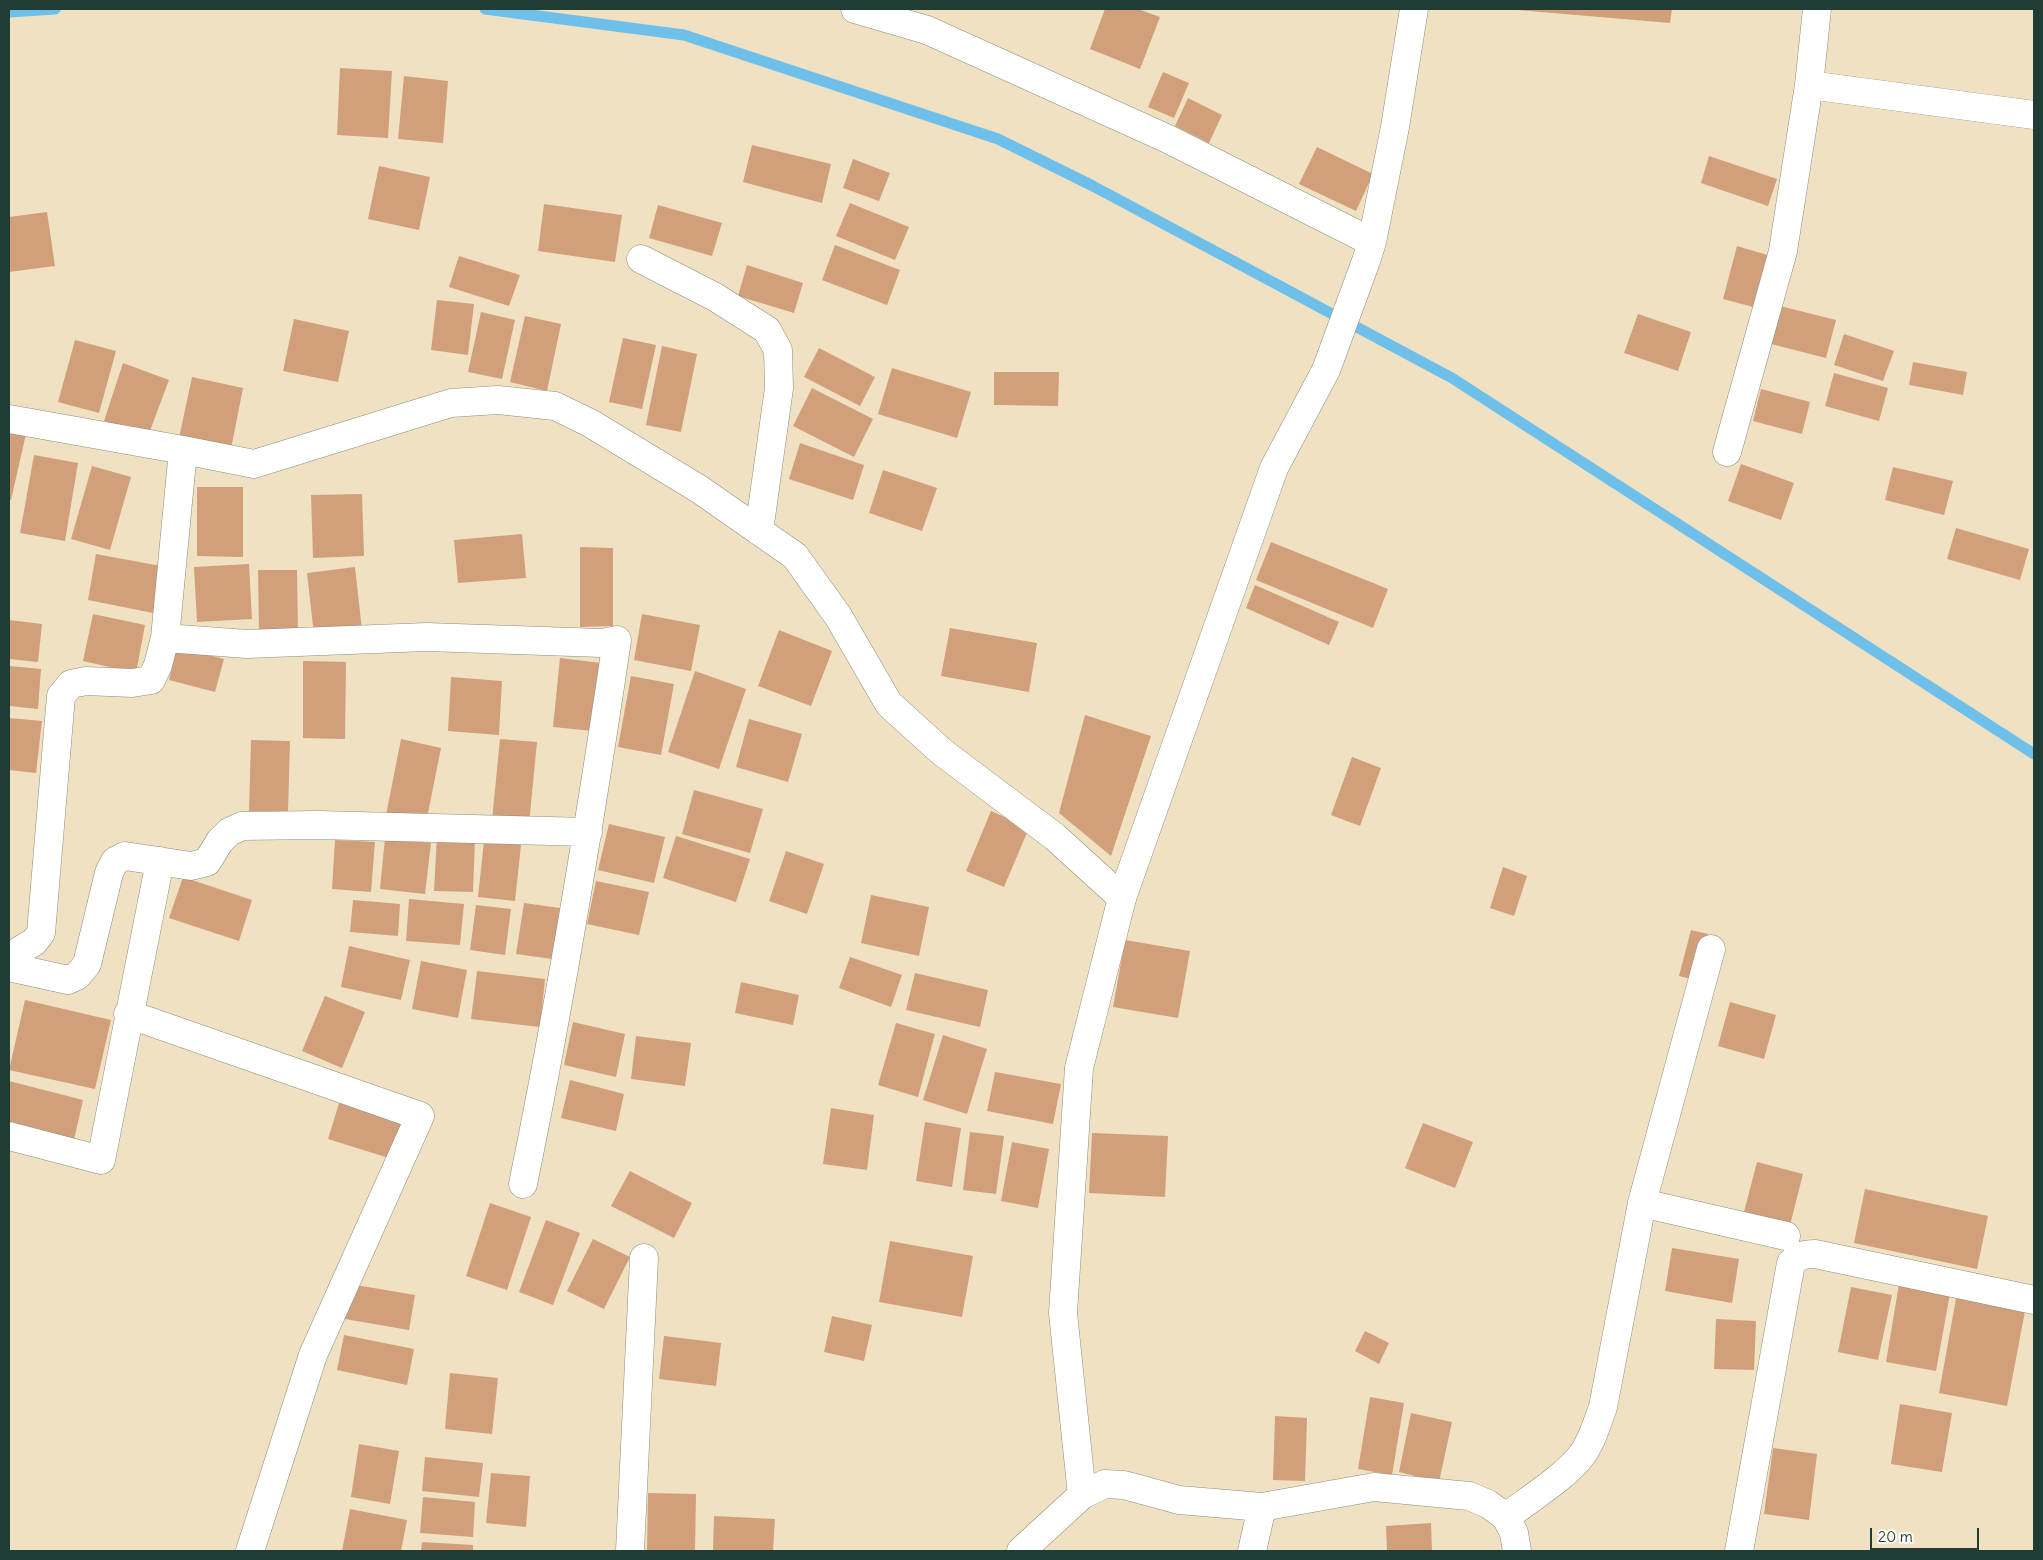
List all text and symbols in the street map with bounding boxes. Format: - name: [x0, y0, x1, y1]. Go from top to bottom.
- scale bar: [1873, 1518, 1982, 1550]
- text: 20 m: [1878, 1527, 1913, 1546]

